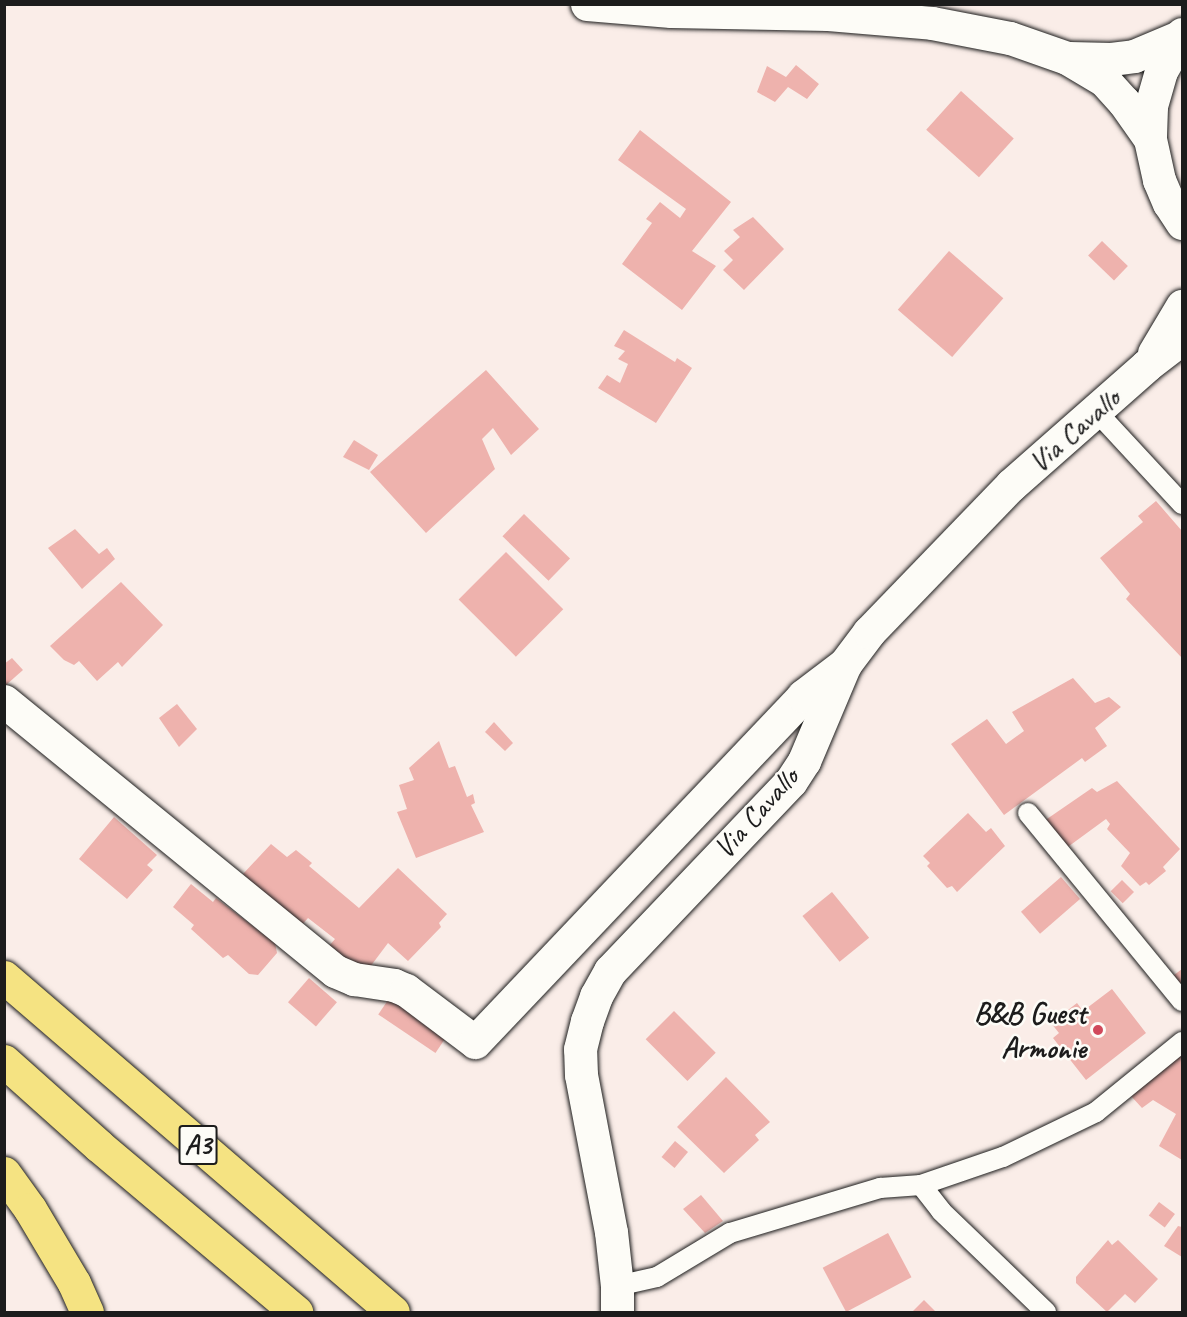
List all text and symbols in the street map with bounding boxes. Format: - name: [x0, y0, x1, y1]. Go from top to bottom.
- street label: Via Cavallo: [1021, 381, 1127, 479]
- street label: Via Cavallo: [706, 760, 806, 866]
- place label: B&B Guest Armonie: [974, 995, 1086, 1066]
- marker: B&B Guest Armonie: [1091, 1023, 1105, 1037]
- road number: A3: [178, 1120, 218, 1170]

